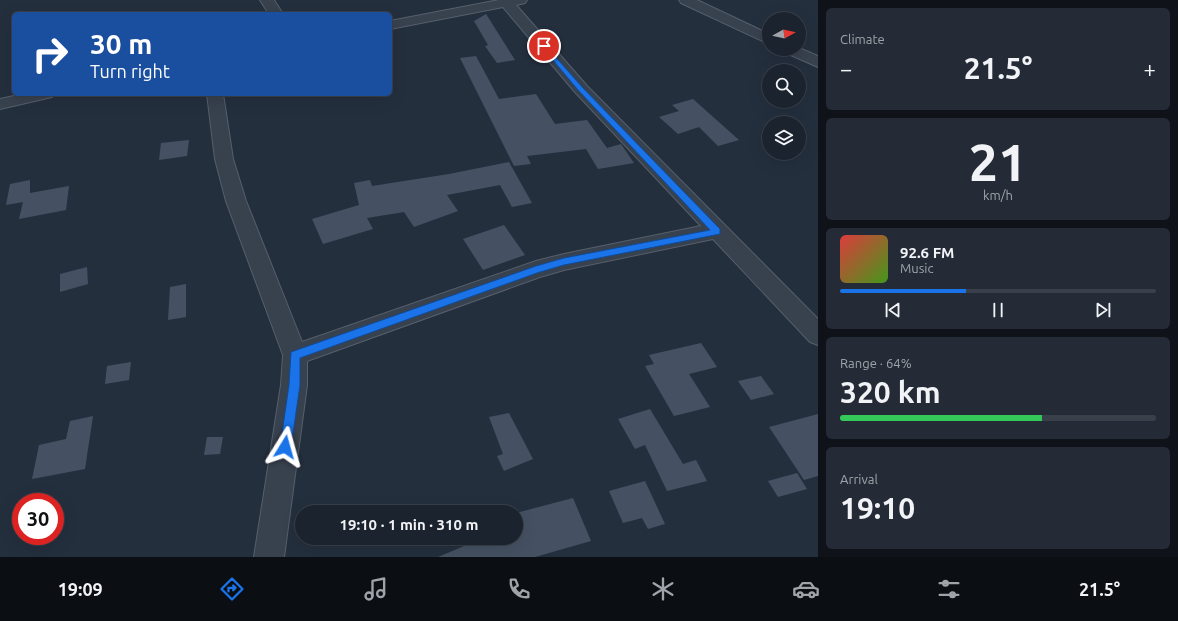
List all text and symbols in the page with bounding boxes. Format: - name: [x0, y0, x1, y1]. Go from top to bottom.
- north arrow: [762, 12, 806, 56]
- map controls: [762, 12, 806, 160]
- icon: right: [24, 28, 76, 80]
- text: 30 m: [90, 28, 152, 59]
- pin: [527, 29, 561, 63]
- text: Climate: [840, 32, 885, 46]
- icon: arrive: [533, 35, 555, 57]
- text: 21.5°: [964, 51, 1032, 85]
- text: −: [840, 56, 852, 81]
- text: +: [1144, 56, 1156, 81]
- text: Turn right: [90, 61, 170, 81]
- button: search: [762, 64, 806, 108]
- button: layers: [762, 116, 806, 160]
- text: 21: [969, 133, 1027, 191]
- text: km/h: [983, 188, 1013, 202]
- text: 92.6 FM: [900, 244, 954, 261]
- text: Music: [900, 261, 934, 275]
- icon: previous: [882, 299, 904, 321]
- icon: pause: [987, 299, 1009, 321]
- icon: next: [1092, 299, 1114, 321]
- text: Range · 64%: [840, 356, 912, 370]
- text: 320 km: [840, 375, 941, 409]
- position arrow: [264, 426, 306, 468]
- text: Arrival: [840, 472, 878, 486]
- text: 19:10: [840, 491, 915, 525]
- speed limit sign: 30: [12, 493, 64, 545]
- text: 19:10 · 1 min · 310 m: [340, 516, 478, 533]
- icon: directions: [218, 575, 246, 603]
- icon: music: [362, 575, 390, 603]
- icon: phone: [505, 575, 533, 603]
- icon: climate: [649, 575, 677, 603]
- icon: car: [792, 575, 820, 603]
- icon: filters: [935, 575, 963, 603]
- text: 19:09: [58, 579, 103, 599]
- text: 21.5°: [1079, 579, 1120, 599]

